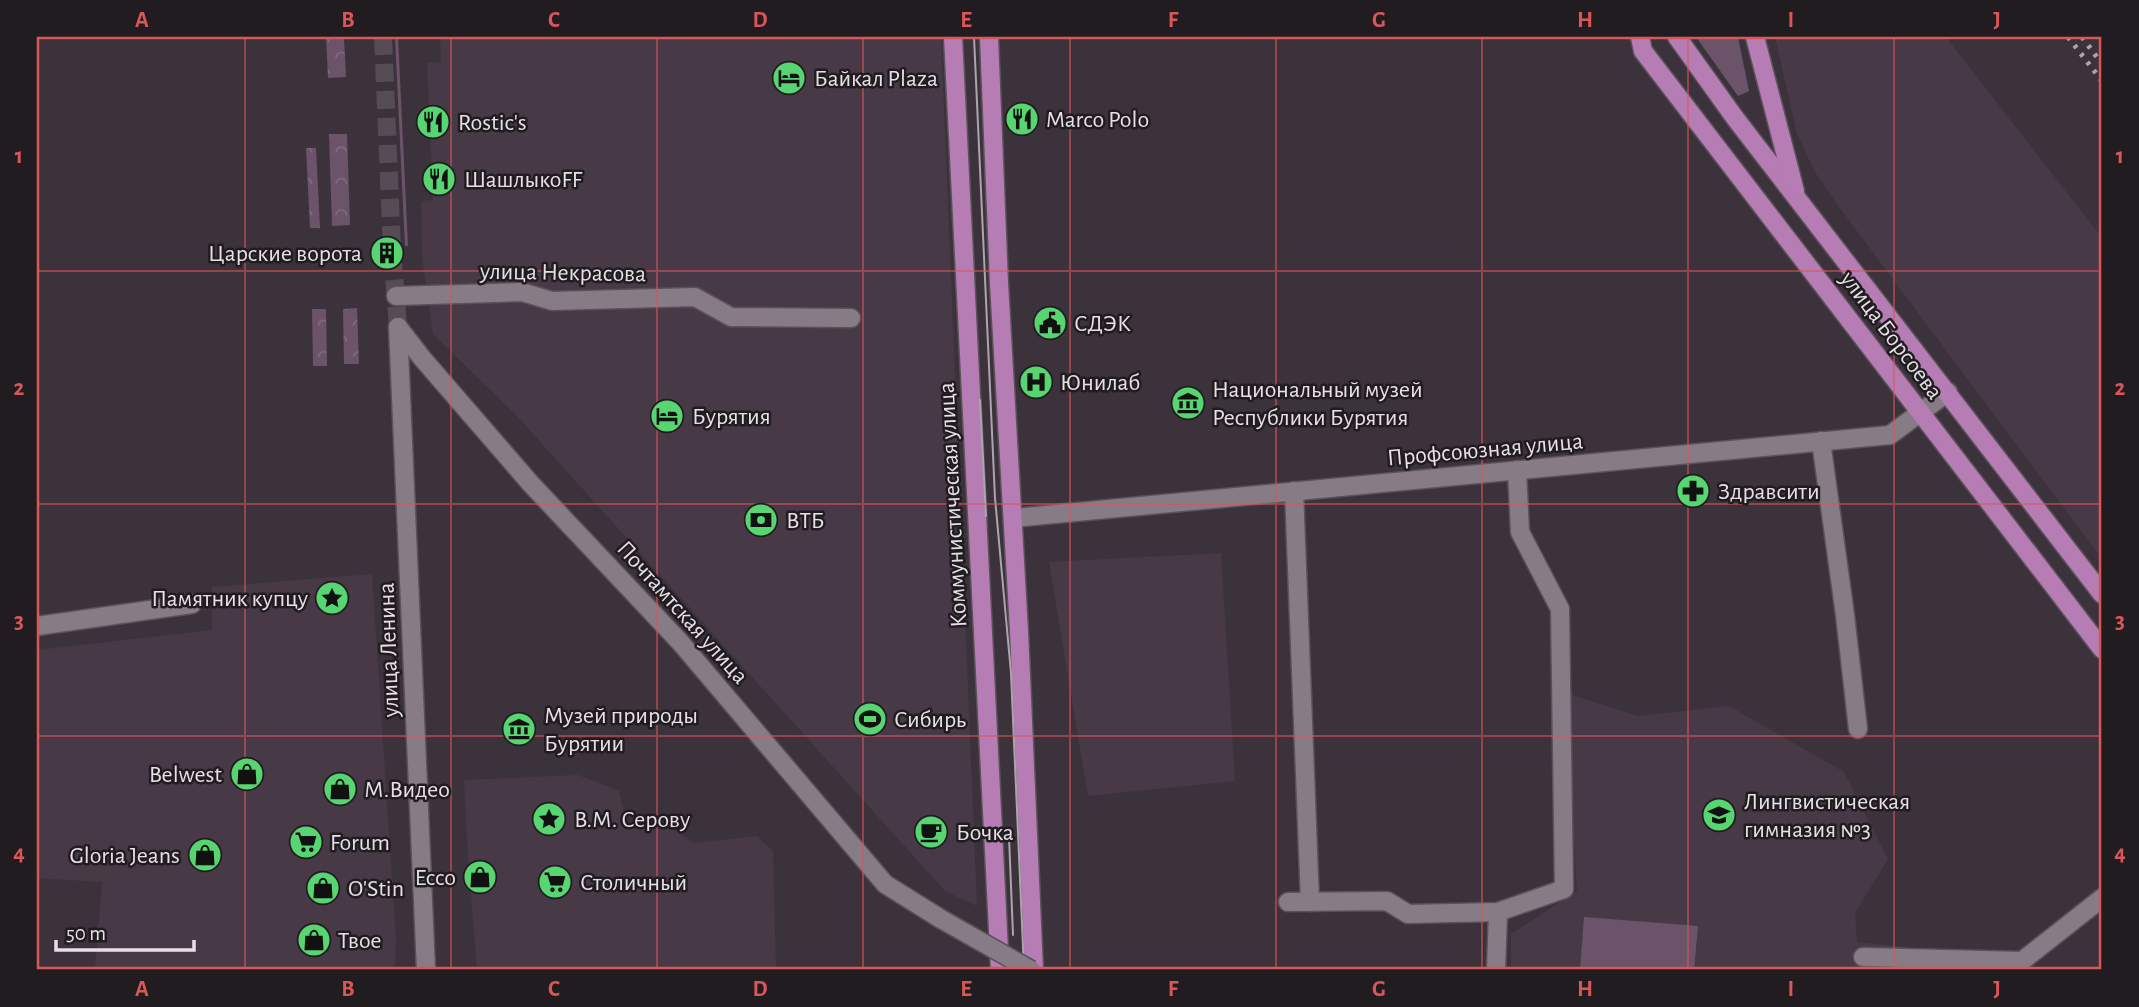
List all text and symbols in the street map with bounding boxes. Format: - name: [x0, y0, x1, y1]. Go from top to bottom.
- text: A: [135, 9, 149, 32]
- text: B: [341, 9, 355, 32]
- text: C: [548, 9, 560, 32]
- text: D: [752, 9, 768, 32]
- text: E: [960, 9, 972, 32]
- text: F: [1168, 9, 1179, 32]
- text: G: [1372, 9, 1386, 32]
- text: H: [1577, 9, 1593, 32]
- text: I: [1788, 9, 1794, 32]
- text: J: [1993, 9, 2001, 32]
- hotel icon: Байкал Plaza: [770, 59, 808, 97]
- place label: Байкал Plaza: [814, 67, 938, 91]
- restaurant icon: Marco Polo: [1003, 100, 1041, 138]
- restaurant icon: Rostic's: [414, 103, 452, 141]
- place label: Marco Polo: [1046, 108, 1149, 132]
- place label: Rostic's: [458, 111, 527, 135]
- text: 1: [15, 145, 23, 168]
- text: 1: [2116, 145, 2124, 168]
- restaurant icon: ШашлыкоFF: [420, 160, 458, 198]
- place label: ШашлыкоFF: [464, 168, 583, 192]
- building icon: Царские ворота: [368, 234, 406, 272]
- place label: Царские ворота: [208, 242, 362, 266]
- street label: улица Некрасова: [479, 260, 646, 286]
- street label: улица Борсоева: [1835, 266, 1947, 404]
- public building icon: СДЭК: [1031, 304, 1069, 342]
- place label: СДЭК: [1074, 312, 1131, 336]
- hospital icon: Юнилаб: [1017, 363, 1055, 401]
- place label: Юнилаб: [1060, 371, 1140, 395]
- text: 2: [14, 377, 25, 400]
- text: 2: [2115, 377, 2126, 400]
- place label: Национальный музей Республики Бурятия: [1212, 378, 1423, 430]
- street label: Коммунистическая улица: [935, 382, 971, 628]
- museum icon: Национальный музей Республики Бурятия: [1169, 384, 1207, 422]
- hotel icon: Бурятия: [648, 397, 686, 435]
- place label: Бурятия: [692, 405, 771, 429]
- street label: Профсоюзная улица: [1386, 429, 1584, 471]
- pharmacy icon: Здравсити: [1674, 472, 1712, 510]
- place label: Здравсити: [1718, 480, 1820, 504]
- bank icon: ВТБ: [742, 501, 780, 539]
- place label: ВТБ: [786, 509, 825, 533]
- street label: Почтамтская улица: [612, 537, 752, 689]
- place icon: Памятник купцу: [313, 579, 351, 617]
- street label: улица Ленина: [375, 582, 403, 719]
- place label: Памятник купцу: [151, 587, 309, 611]
- text: 3: [14, 610, 24, 633]
- text: 3: [2115, 610, 2125, 633]
- sports icon: Сибирь: [851, 700, 889, 738]
- place label: Музей природы Бурятии: [544, 704, 698, 756]
- place label: Сибирь: [894, 708, 966, 732]
- museum icon: Музей природы Бурятии: [500, 710, 538, 748]
- shop icon: Belwest: [228, 755, 266, 793]
- place label: Belwest: [149, 763, 222, 787]
- shop icon: М.Видео: [321, 770, 359, 808]
- place label: М.Видео: [364, 778, 450, 802]
- place label: Лингвистическая гимназия №3: [1744, 790, 1910, 842]
- school or university icon: Лингвистическая гимназия №3: [1700, 796, 1738, 834]
- place icon: В.М. Серову: [530, 800, 568, 838]
- place label: В.М. Серову: [574, 808, 691, 832]
- cafe icon: Бочка: [912, 813, 950, 851]
- place label: Бочка: [956, 821, 1014, 845]
- supermarket icon: Forum: [287, 823, 325, 861]
- place label: Forum: [330, 831, 390, 855]
- shop icon: Gloria Jeans: [186, 836, 224, 874]
- text: 4: [13, 842, 25, 865]
- text: 4: [2114, 842, 2126, 865]
- place label: Gloria Jeans: [70, 844, 180, 868]
- shop icon: Ecco: [461, 858, 499, 896]
- supermarket icon: Столичный: [536, 863, 574, 901]
- place label: Ecco: [415, 866, 456, 890]
- shop icon: O'Stin: [304, 869, 342, 907]
- place label: Столичный: [580, 871, 687, 895]
- place label: O'Stin: [348, 877, 404, 901]
- scale bar: [56, 909, 194, 953]
- shop icon: Твое: [295, 921, 333, 959]
- text: 50 m: [66, 923, 106, 944]
- place label: Твое: [338, 929, 382, 953]
- text: A: [135, 978, 149, 1001]
- text: B: [341, 978, 355, 1001]
- text: C: [548, 978, 560, 1001]
- text: D: [752, 978, 768, 1001]
- text: E: [960, 978, 972, 1001]
- text: F: [1168, 978, 1179, 1001]
- text: G: [1372, 978, 1386, 1001]
- text: H: [1577, 978, 1593, 1001]
- text: I: [1788, 978, 1794, 1001]
- text: J: [1993, 978, 2001, 1001]

